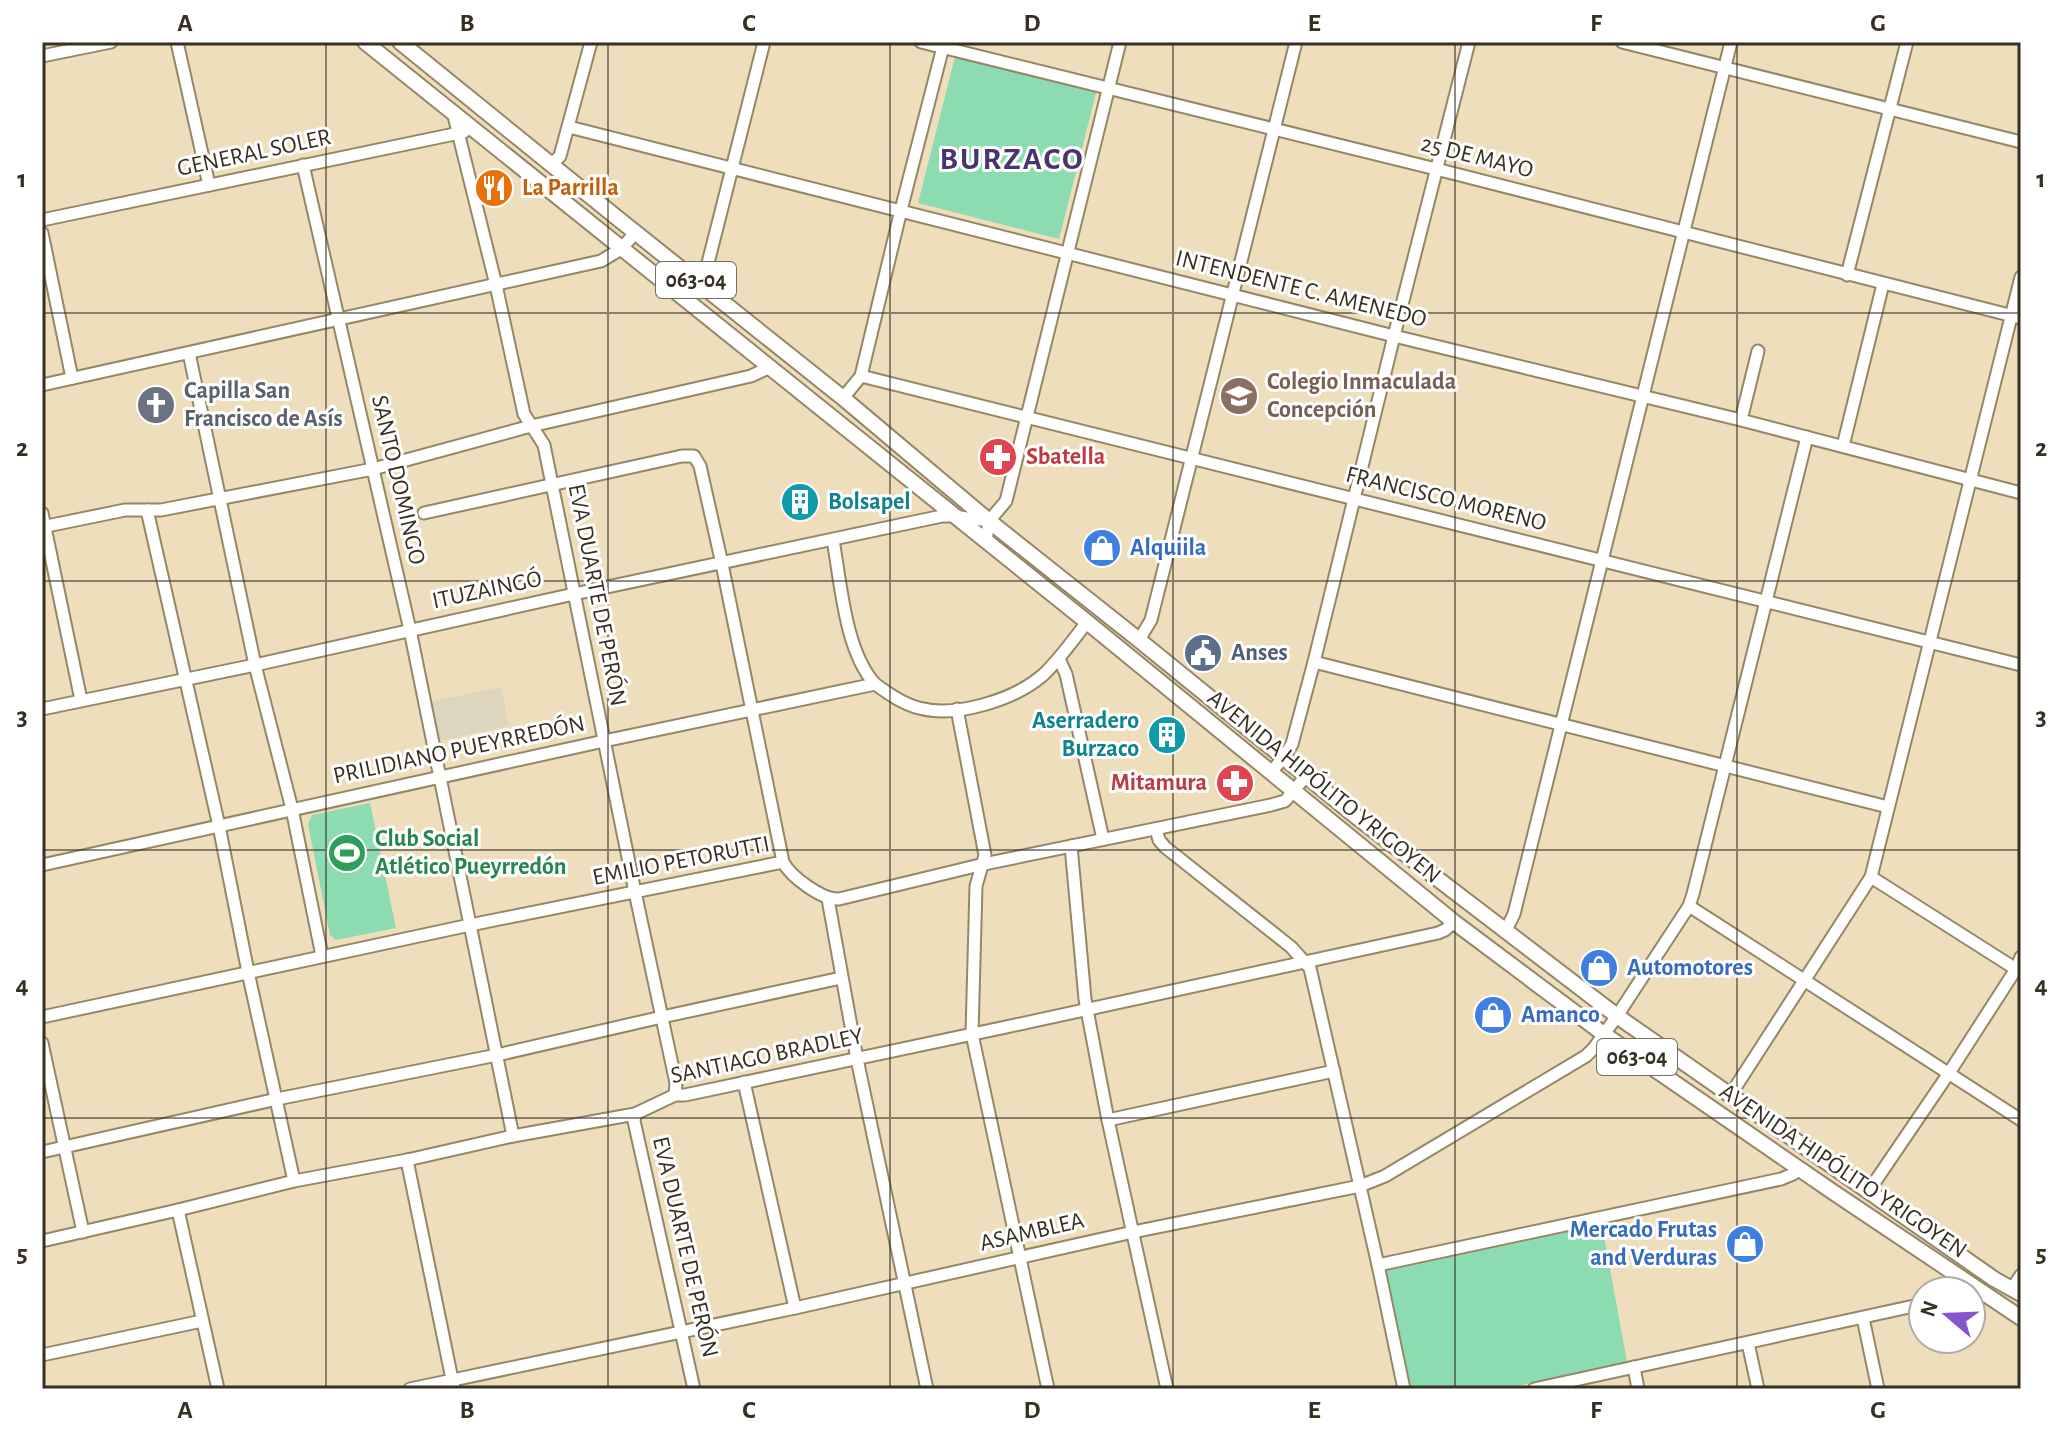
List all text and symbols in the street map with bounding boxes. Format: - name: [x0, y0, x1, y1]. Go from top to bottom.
- text: A: [177, 10, 193, 36]
- text: B: [459, 10, 475, 36]
- text: C: [742, 10, 756, 36]
- text: D: [1023, 10, 1041, 36]
- text: E: [1307, 10, 1321, 36]
- text: F: [1590, 10, 1603, 36]
- text: G: [1870, 10, 1886, 36]
- street label: GENERAL SOLER: [175, 125, 333, 181]
- street label: 25 DE MAYO: [1418, 131, 1536, 183]
- district label: BURZACO: [939, 143, 1085, 175]
- text: 1: [17, 166, 27, 192]
- text: 1: [2036, 166, 2046, 192]
- restaurant icon: La Parrilla: [473, 167, 515, 209]
- place label: La Parrilla: [522, 176, 619, 200]
- street label: INTENDENTE C. AMENEDO: [1173, 246, 1429, 332]
- road number: 063-04: [656, 262, 736, 298]
- place label: Colegio Inmaculada Concepción: [1267, 370, 1456, 422]
- school or university icon: Colegio Inmaculada Concepción: [1218, 375, 1260, 417]
- place label: Capilla San Francisco de Asís: [184, 379, 343, 431]
- church icon: Capilla San Francisco de Asís: [135, 384, 177, 426]
- street label: SANTO DOMINGO: [367, 393, 429, 567]
- text: 2: [16, 435, 28, 461]
- text: 2: [2035, 435, 2047, 461]
- pharmacy icon: Sbatella: [977, 436, 1019, 478]
- place label: Sbatella: [1026, 445, 1105, 469]
- street label: FRANCISCO MORENO: [1343, 462, 1549, 536]
- street label: EVA DUARTE DE PERÓN: [564, 481, 632, 708]
- building icon: Bolsapel: [779, 481, 821, 523]
- place label: Bolsapel: [828, 490, 911, 514]
- shop icon: Alquiila: [1081, 527, 1123, 569]
- place label: Alquiila: [1130, 536, 1206, 560]
- street label: ITUZAINGÓ: [430, 565, 544, 613]
- public building icon: Anses: [1182, 632, 1224, 674]
- place label: Anses: [1231, 641, 1288, 665]
- street label: AVENIDA HIPÓLITO YRIGOYEN: [1203, 684, 1446, 888]
- text: 3: [16, 704, 28, 730]
- text: 3: [2035, 704, 2047, 730]
- place label: Aserradero Burzaco: [1032, 709, 1139, 761]
- street label: PRILIDIANO PUEYRREDÓN: [331, 710, 587, 788]
- building icon: Aserradero Burzaco: [1146, 714, 1188, 756]
- pharmacy icon: Mitamura: [1214, 762, 1256, 804]
- place label: Mitamura: [1111, 771, 1207, 795]
- place label: Club Social Atlético Pueyrredón: [375, 827, 567, 879]
- sports icon: Club Social Atlético Pueyrredón: [326, 832, 368, 874]
- street label: EMILIO PETORUTTI: [590, 832, 772, 890]
- shop icon: Automotores: [1578, 947, 1620, 989]
- place label: Automotores: [1627, 956, 1753, 980]
- text: 4: [15, 972, 29, 998]
- text: 4: [2034, 972, 2048, 998]
- shop icon: Amanco: [1472, 994, 1514, 1036]
- place label: Amanco: [1521, 1003, 1600, 1027]
- street label: SANTIAGO BRADLEY: [668, 1024, 866, 1088]
- road number: 063-04: [1597, 1039, 1677, 1075]
- street label: AVENIDA HIPÓLITO YRIGOYEN: [1715, 1078, 1972, 1263]
- street label: EVA DUARTE DE PERÓN: [648, 1134, 724, 1360]
- street label: ASAMBLEA: [977, 1208, 1087, 1256]
- place label: Mercado Frutas and Verduras: [1570, 1218, 1717, 1270]
- shop icon: Mercado Frutas and Verduras: [1724, 1223, 1766, 1265]
- text: 5: [16, 1241, 28, 1267]
- text: 5: [2035, 1241, 2047, 1267]
- north arrow: [1907, 1275, 1987, 1355]
- text: N: [1916, 1298, 1942, 1320]
- text: A: [177, 1397, 193, 1423]
- text: B: [459, 1397, 475, 1423]
- text: C: [742, 1397, 756, 1423]
- text: D: [1023, 1397, 1041, 1423]
- text: E: [1307, 1397, 1321, 1423]
- text: F: [1590, 1397, 1603, 1423]
- text: G: [1870, 1397, 1886, 1423]

